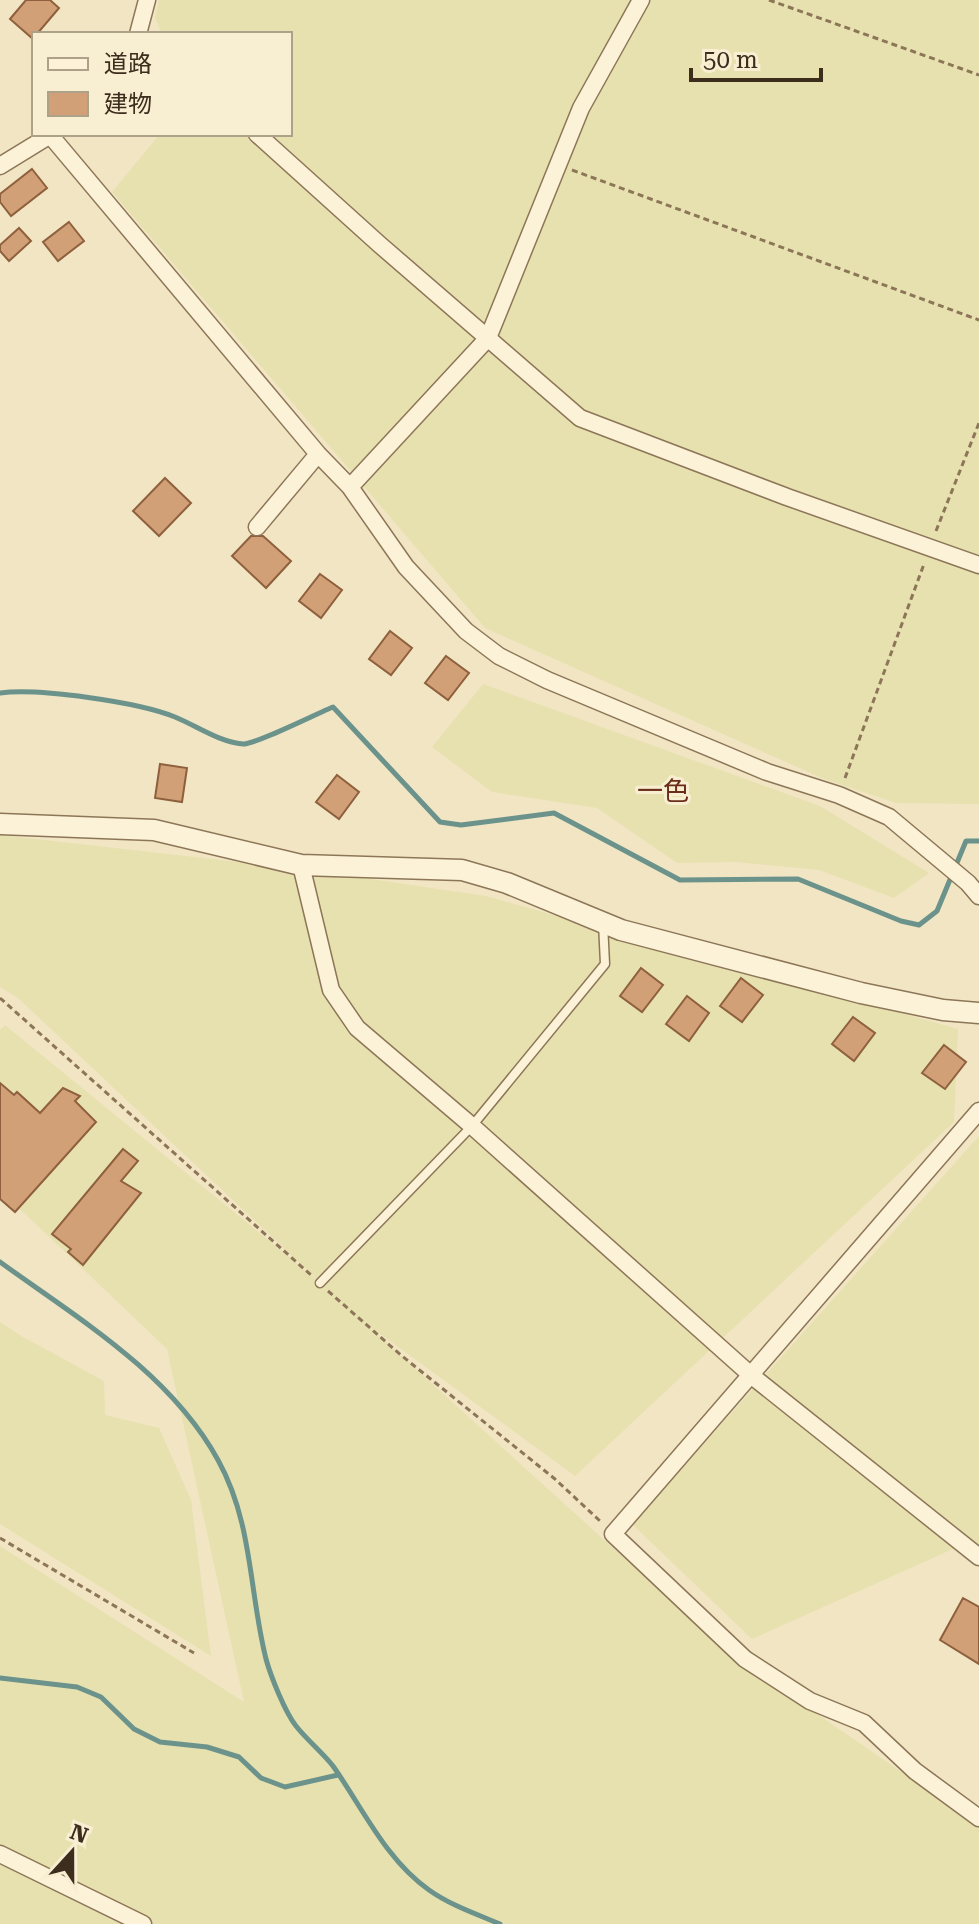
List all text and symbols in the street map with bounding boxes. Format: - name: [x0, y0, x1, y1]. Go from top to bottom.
- legend: [32, 32, 292, 136]
- scale bar: [691, 32, 821, 82]
- text: 50 m: [703, 46, 758, 74]
- text: 道路: [104, 50, 152, 78]
- text: 建物: [104, 90, 152, 118]
- district label: 一色: [637, 776, 689, 806]
- north arrow: [32, 1812, 112, 1892]
- text: N: [67, 1819, 91, 1849]

